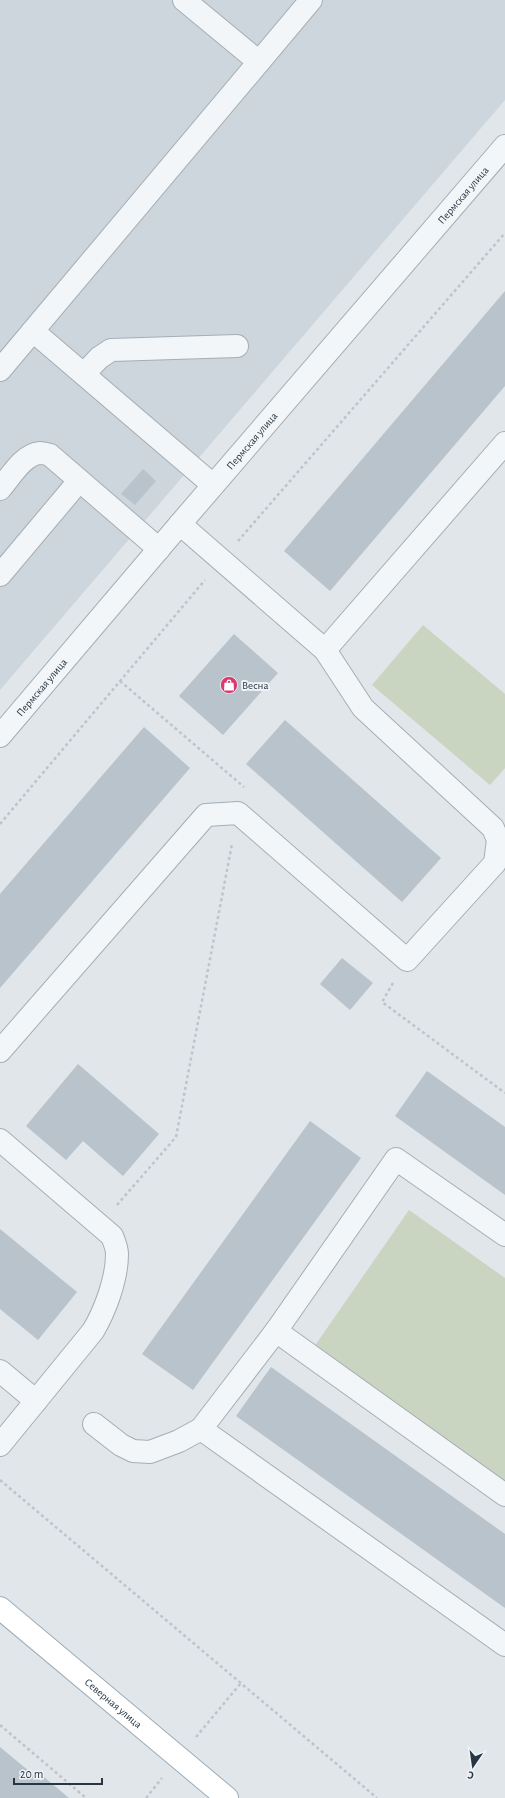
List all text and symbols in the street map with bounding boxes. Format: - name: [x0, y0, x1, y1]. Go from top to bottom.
- street label: Пермская улица: [436, 165, 491, 226]
- street label: Пермская улица: [224, 410, 280, 472]
- street label: Пермская улица: [14, 657, 69, 718]
- shop icon: Весна: [219, 675, 239, 695]
- place label: Весна: [242, 680, 268, 691]
- street label: Северная улица: [83, 1676, 144, 1730]
- north arrow: [453, 1746, 493, 1786]
- scale bar: [14, 1760, 102, 1786]
- text: 20 m: [20, 1768, 43, 1780]
- text: С: [467, 1769, 475, 1781]

